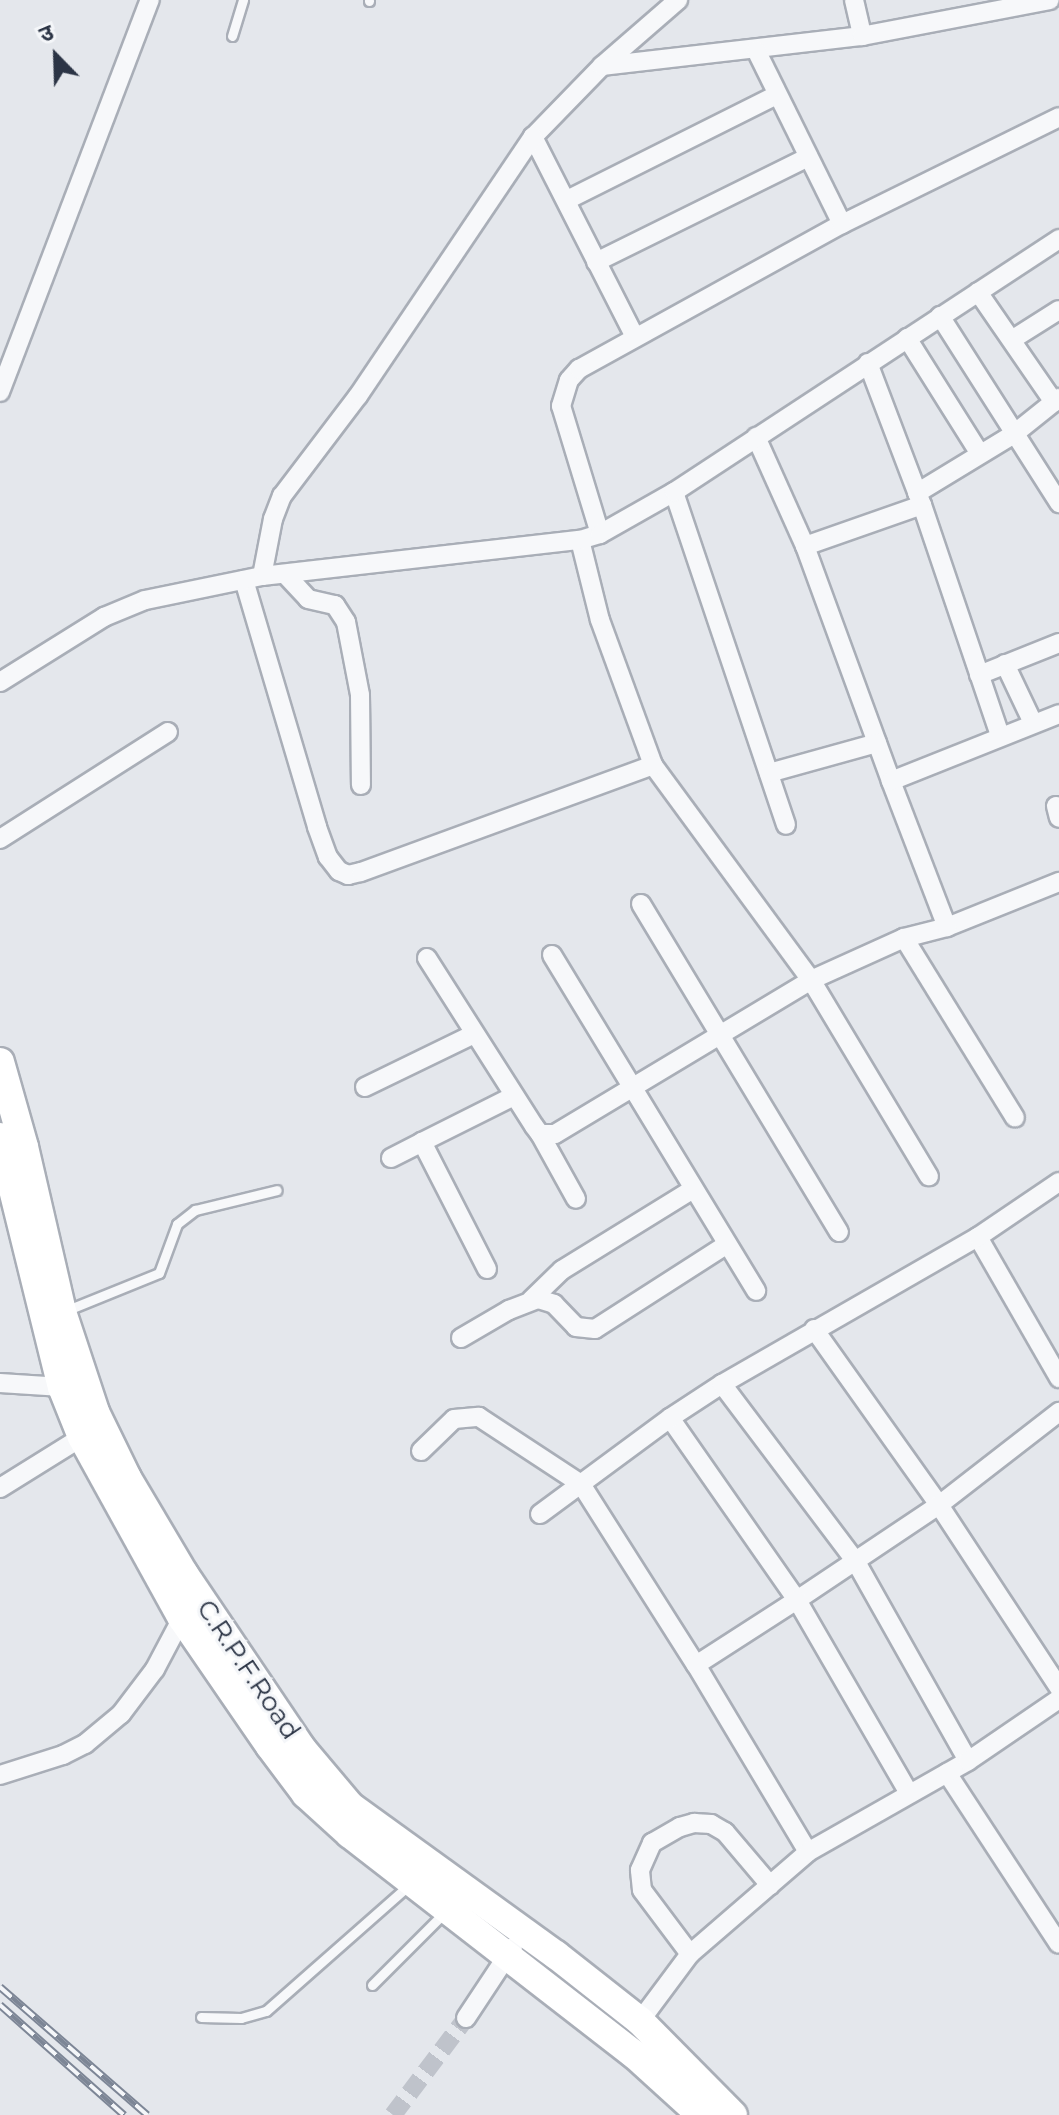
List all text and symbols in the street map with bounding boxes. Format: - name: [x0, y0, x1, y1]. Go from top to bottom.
- north arrow: [16, 16, 96, 96]
- text: उ: [35, 19, 58, 48]
- street label: C.R.P.F.Road: [190, 1594, 306, 1746]

